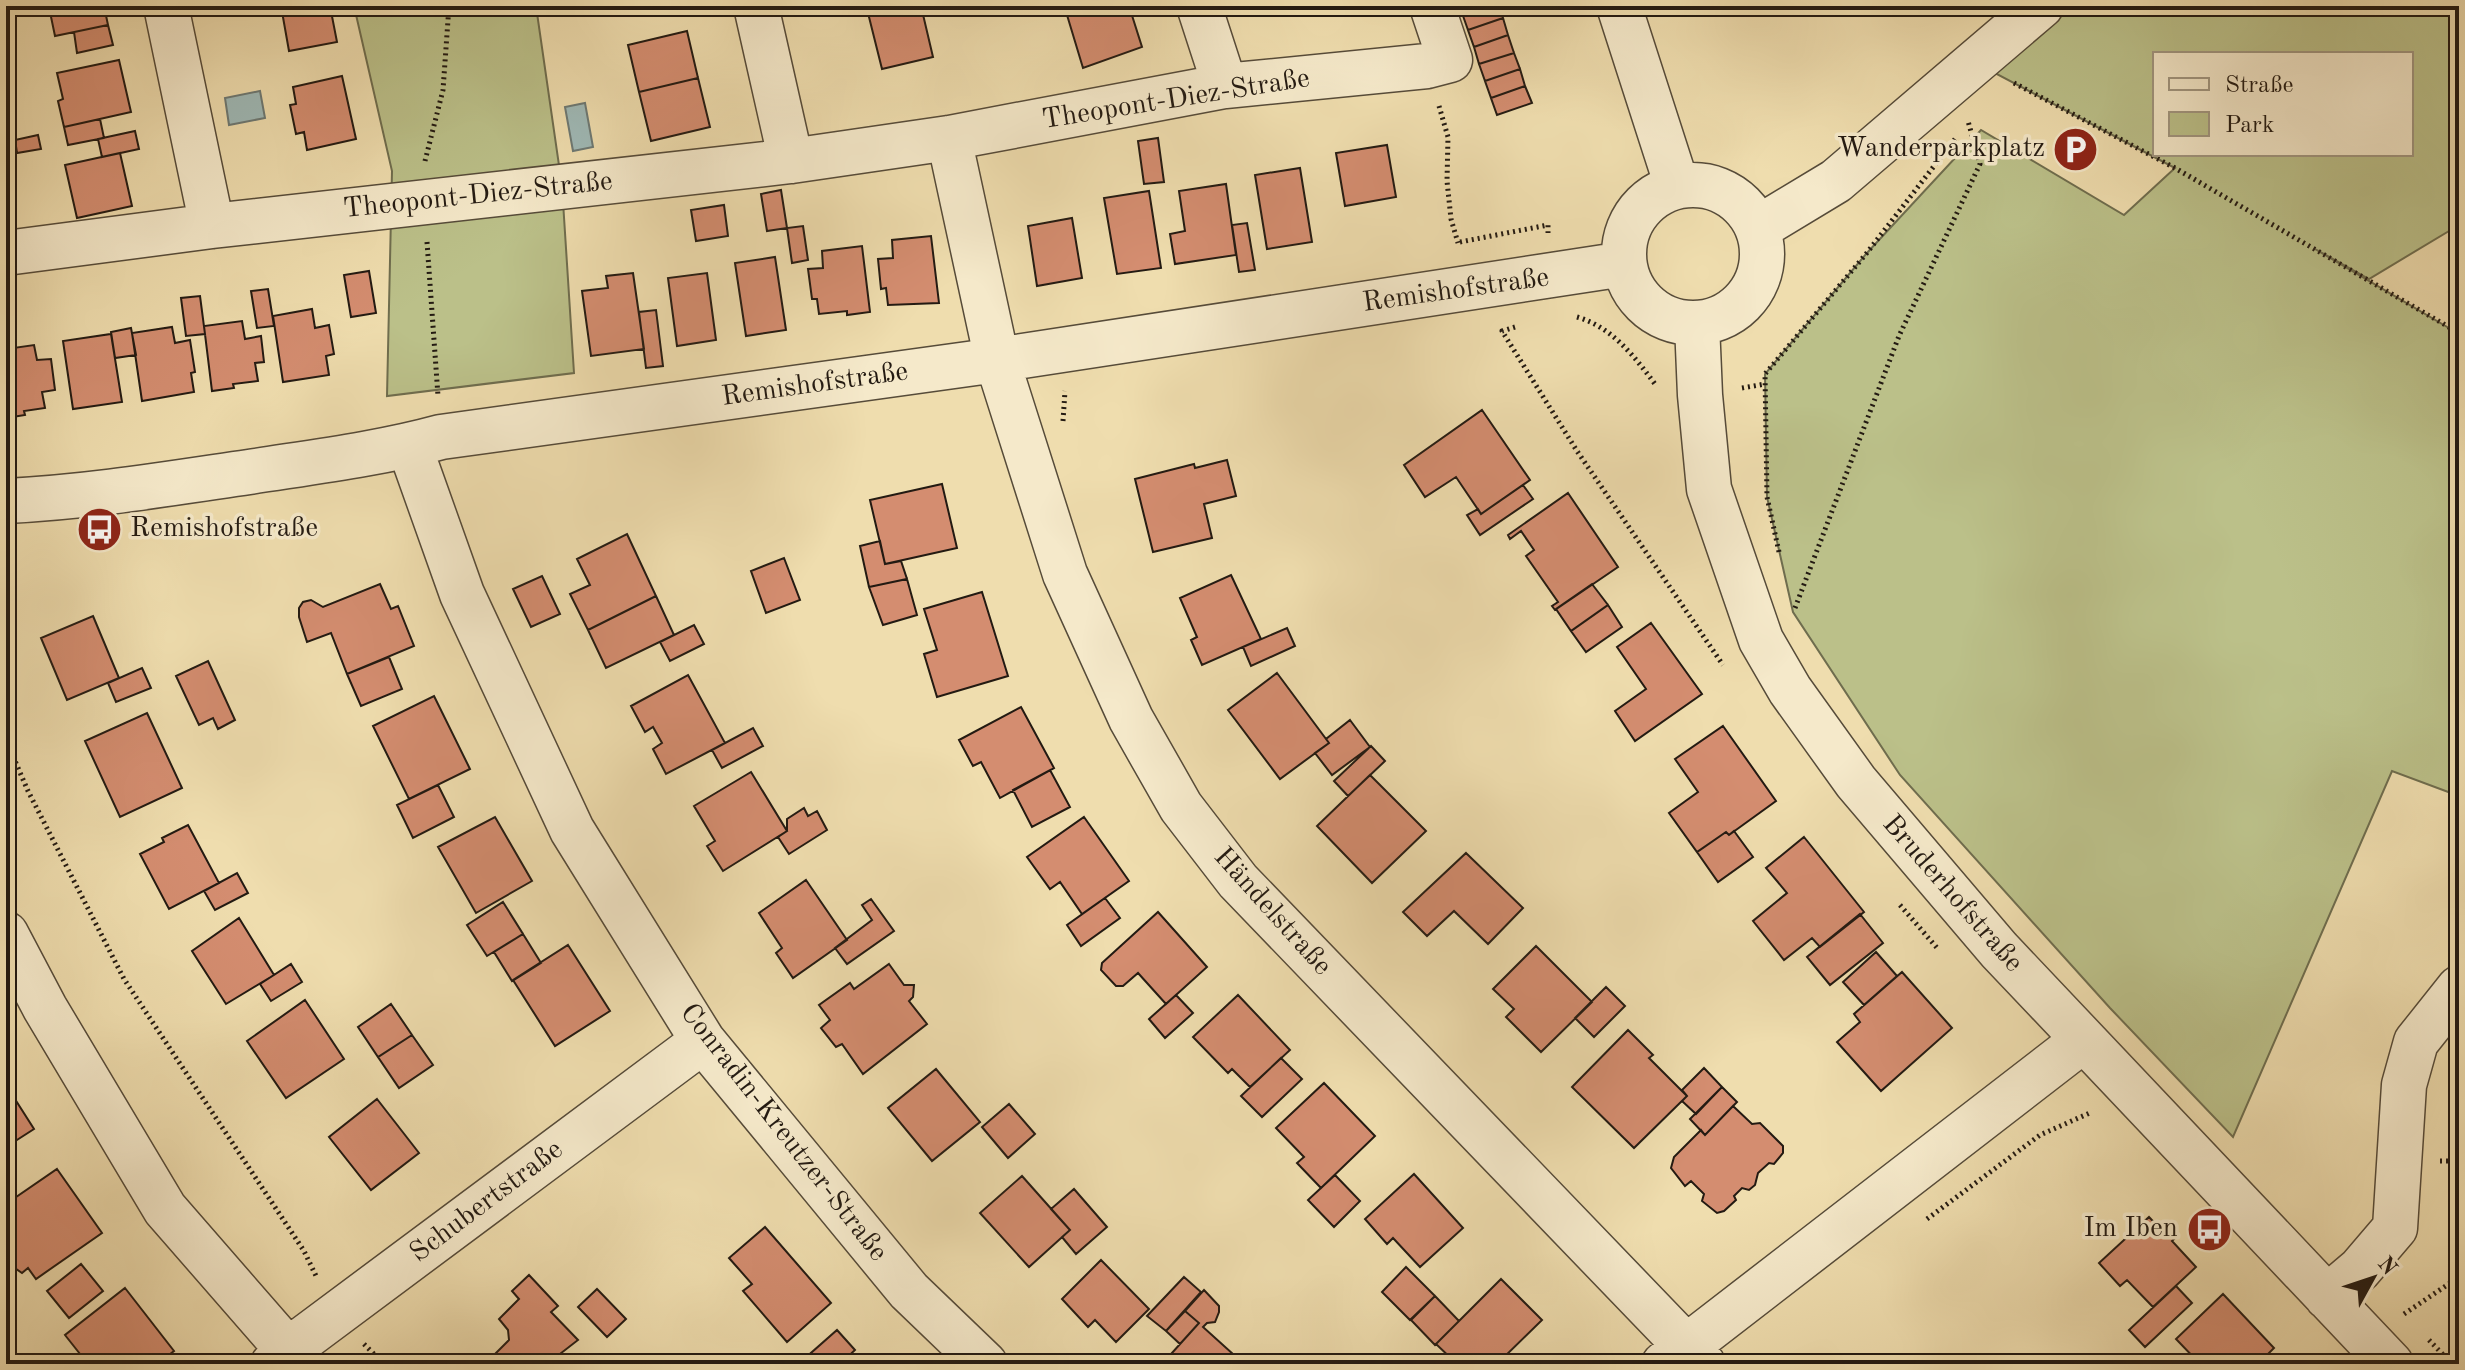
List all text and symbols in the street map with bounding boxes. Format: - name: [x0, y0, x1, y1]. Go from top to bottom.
- legend: [2153, 52, 2413, 156]
- street label: Theopont-Diez-Straße: [1040, 65, 1312, 135]
- text: Straße: [2225, 74, 2294, 98]
- text: Park: [2225, 114, 2274, 138]
- parking icon: Wanderparkplatz: [2052, 125, 2100, 173]
- place label: Wanderparkplatz: [1837, 135, 2045, 163]
- street label: Theopont-Diez-Straße: [342, 168, 614, 224]
- street label: Remishofstraße: [1361, 264, 1551, 318]
- street label: Remishofstraße: [720, 358, 910, 412]
- bus stop icon: Remishofstraße: [75, 505, 123, 553]
- place label: Remishofstraße: [130, 515, 318, 543]
- street label: Bruderhofstraße: [1876, 810, 2028, 978]
- street label: Händelstraße: [1208, 843, 1336, 981]
- street label: Conradin-Kreutzer-Straße: [674, 999, 892, 1267]
- street label: Schubertstraße: [405, 1136, 569, 1268]
- bus stop icon: Im Iben: [2185, 1205, 2233, 1253]
- place label: Im Iben: [2084, 1215, 2178, 1243]
- north arrow: [2333, 1238, 2413, 1318]
- text: N: [2373, 1253, 2401, 1280]

